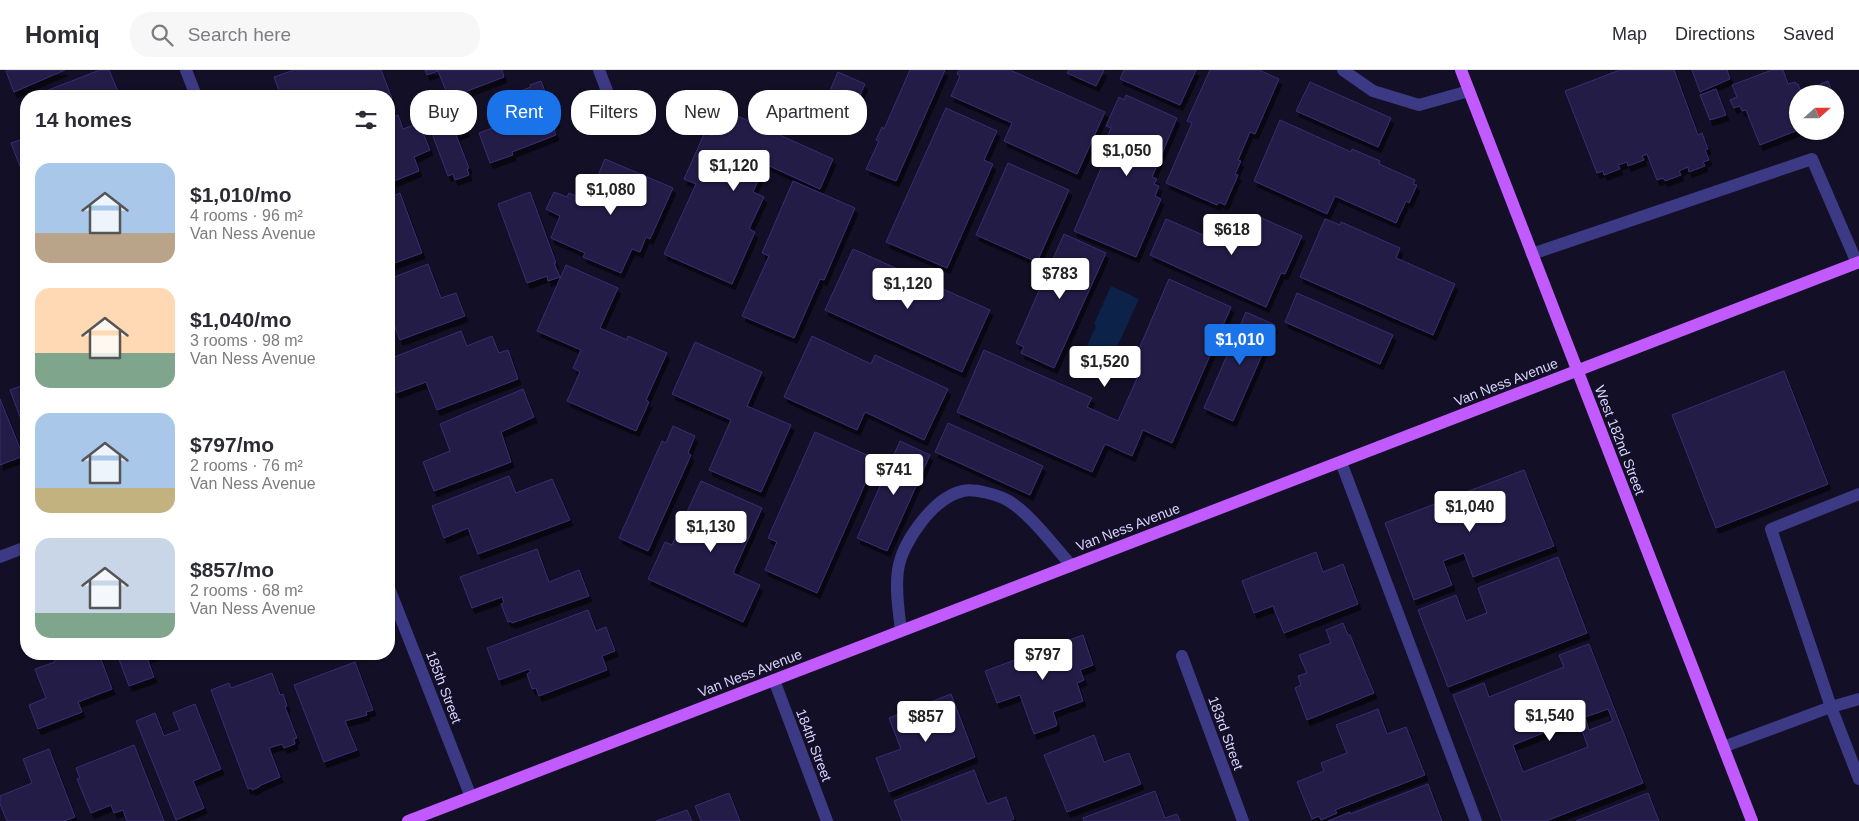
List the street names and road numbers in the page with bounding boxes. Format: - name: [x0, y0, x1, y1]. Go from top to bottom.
- street label: Van Ness Avenue: [1452, 355, 1560, 409]
- street label: West 182nd Street: [1592, 383, 1648, 497]
- street label: Van Ness Avenue: [1074, 500, 1182, 554]
- street label: Van Ness Avenue: [696, 646, 804, 700]
- street label: 185th Street: [423, 649, 465, 726]
- street label: 183rd Street: [1205, 694, 1247, 772]
- street label: 184th Street: [793, 707, 835, 784]

